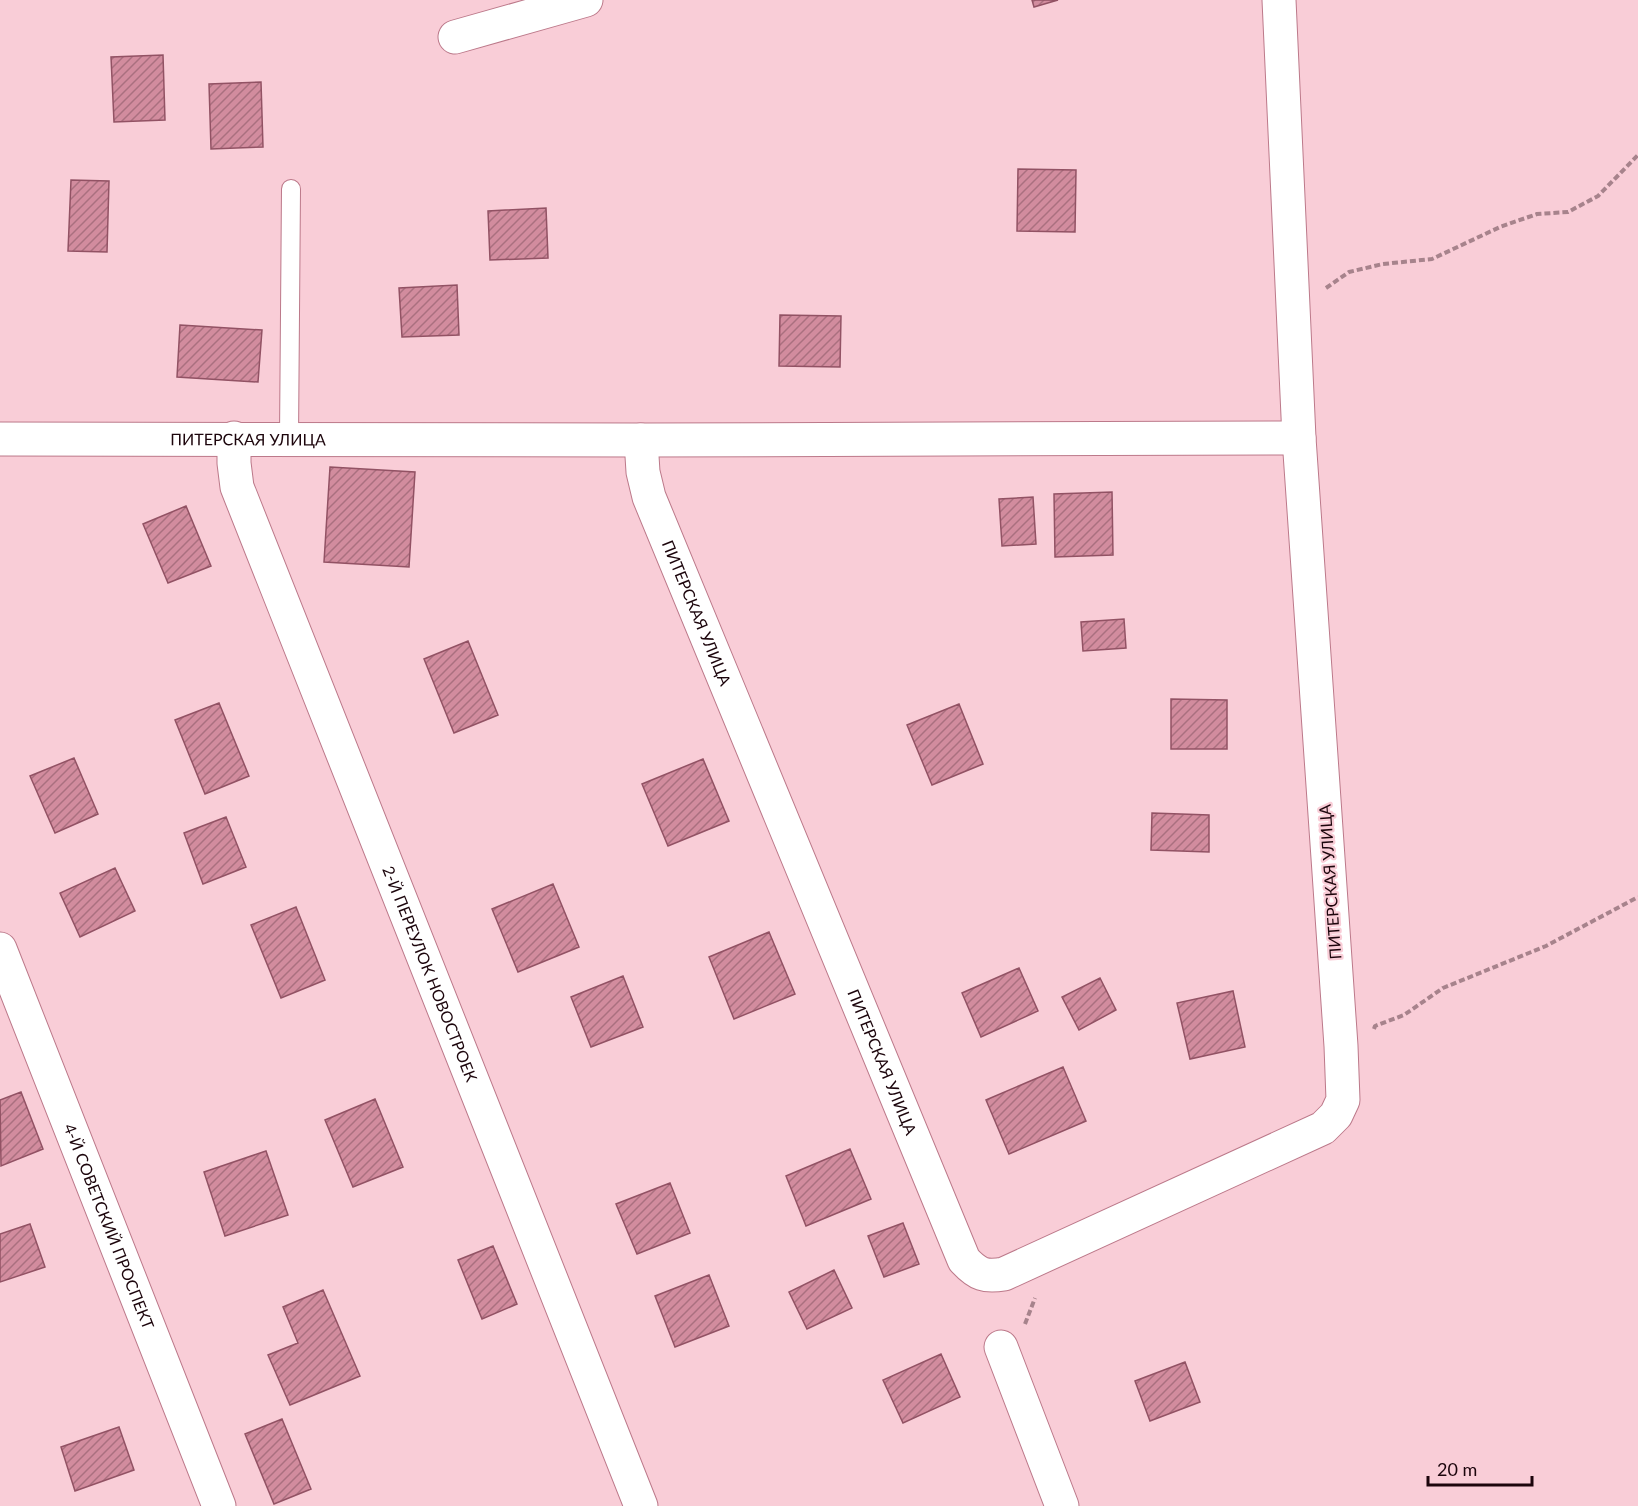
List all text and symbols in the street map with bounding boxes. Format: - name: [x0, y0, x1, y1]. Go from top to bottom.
- street label: ПИТЕРСКАЯ УЛИЦА: [170, 429, 326, 449]
- street label: ПИТЕРСКАЯ УЛИЦА: [659, 537, 736, 688]
- street label: ПИТЕРСКАЯ УЛИЦА: [1315, 804, 1344, 960]
- street label: 2-Й ПЕРЕУЛОК НОВОСТРОЕК: [379, 863, 482, 1085]
- street label: ПИТЕРСКАЯ УЛИЦА: [844, 986, 921, 1137]
- street label: 4-Й СОВЕТСКИЙ ПРОСПЕКТ: [61, 1121, 159, 1332]
- scale bar: [1428, 1449, 1532, 1487]
- text: 20 m: [1437, 1458, 1477, 1480]

